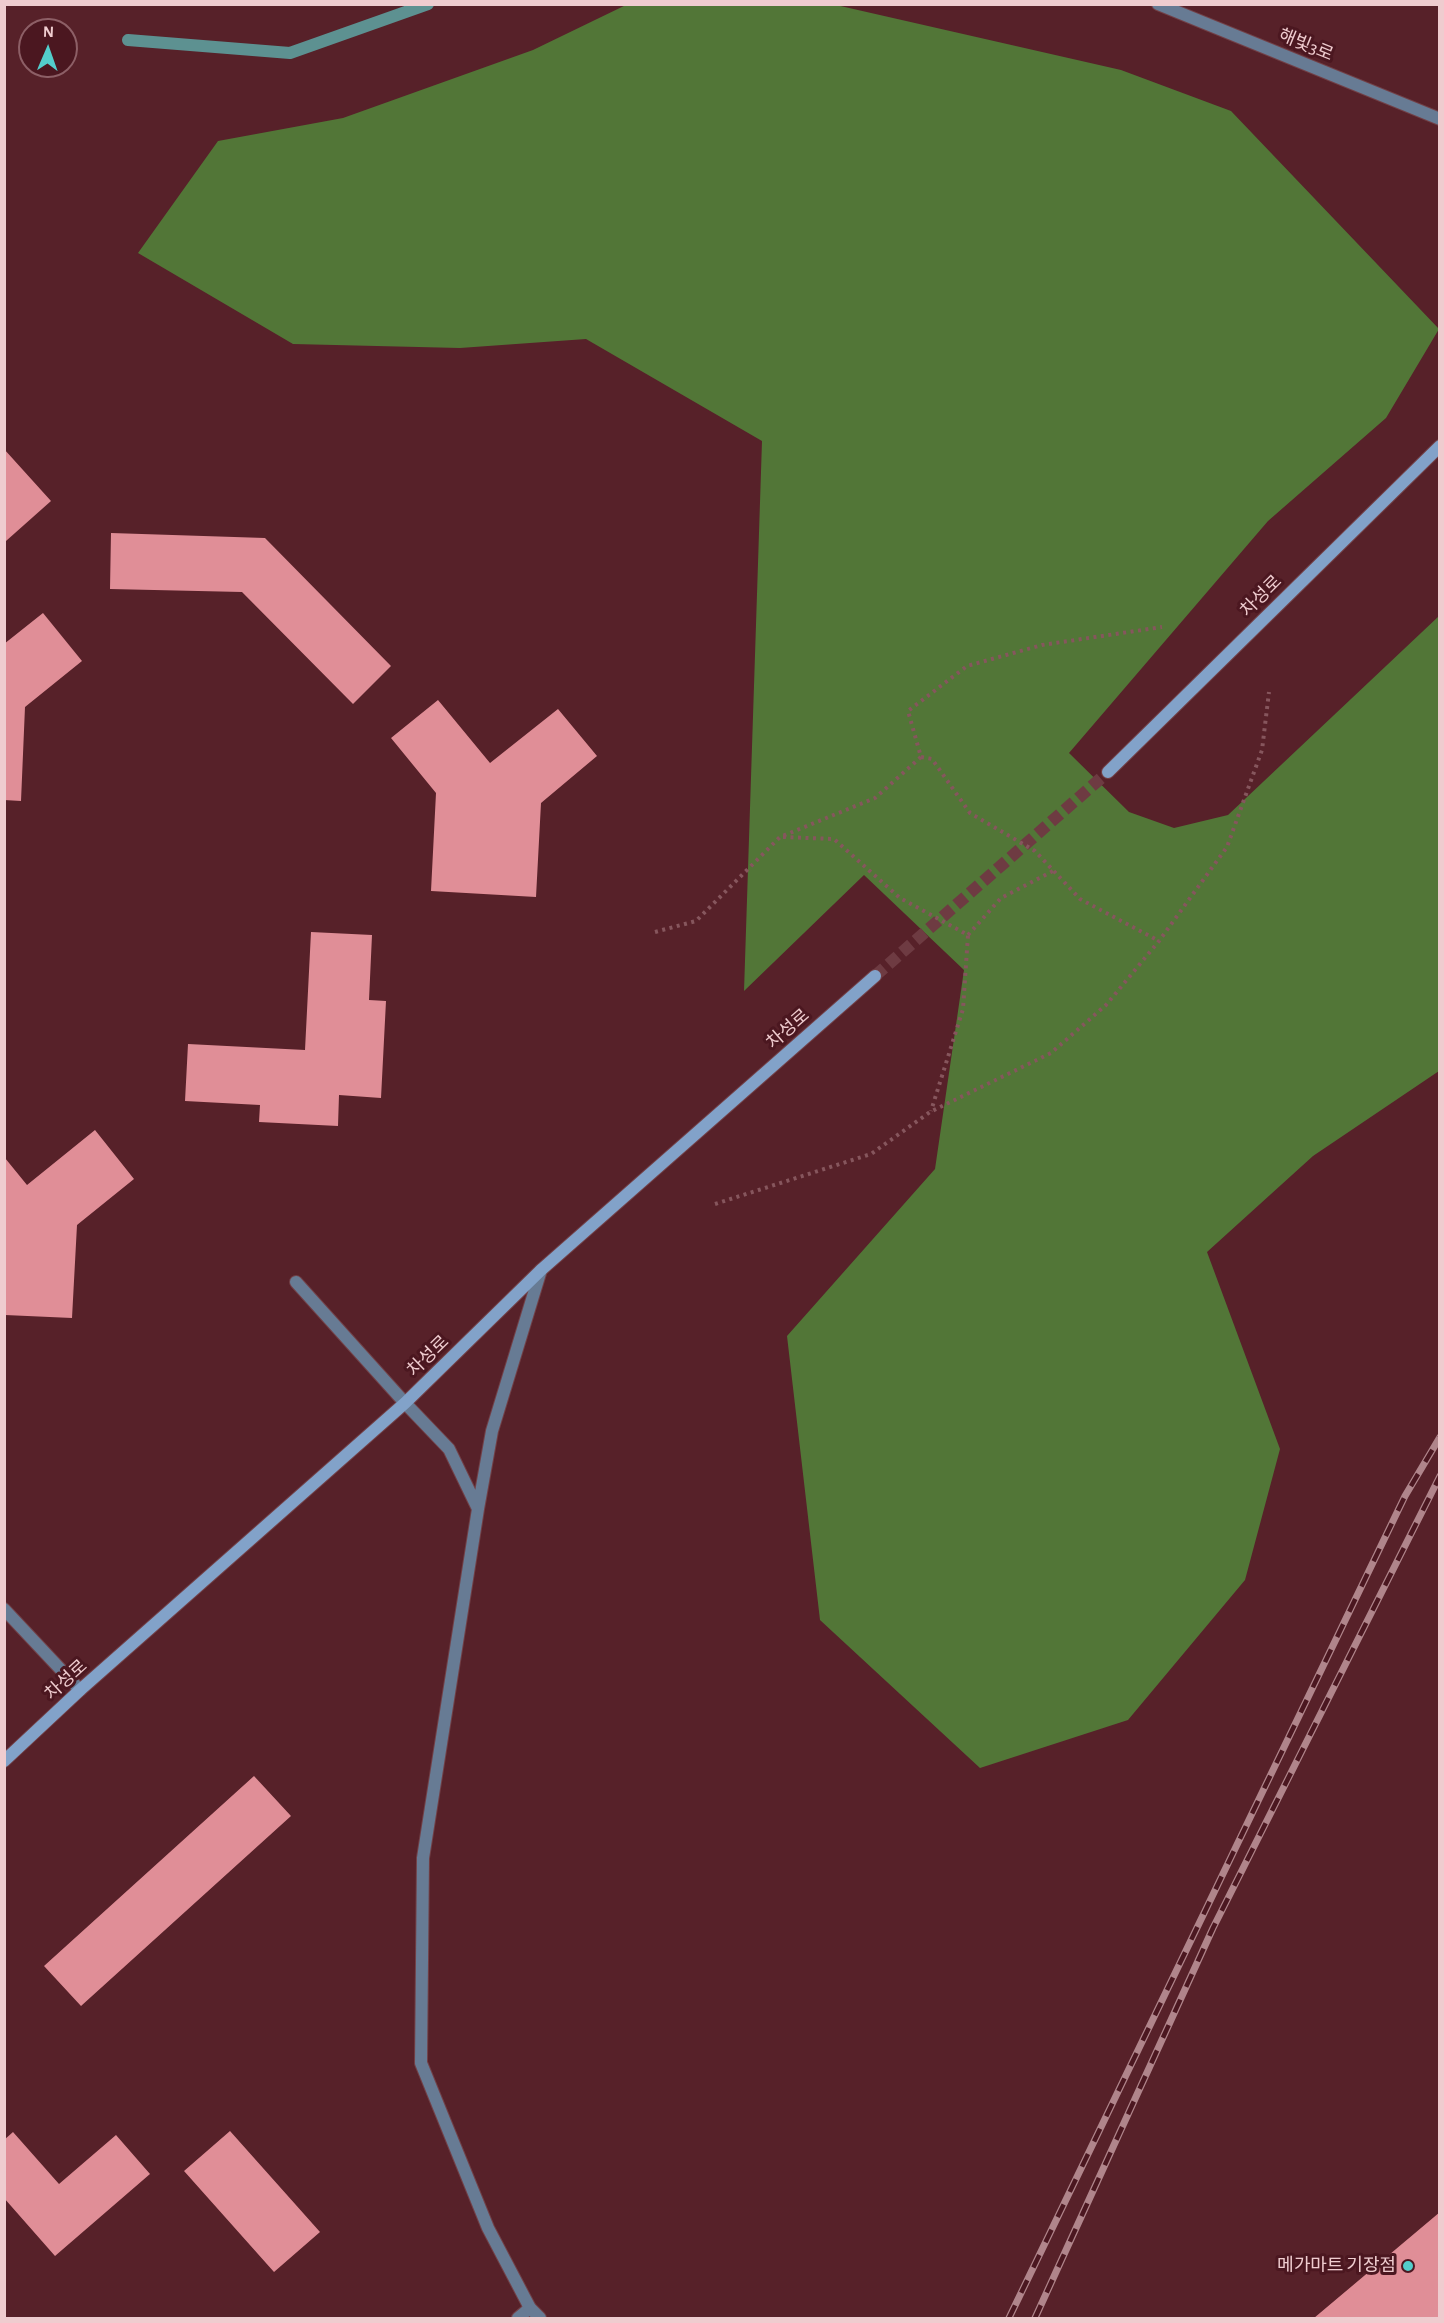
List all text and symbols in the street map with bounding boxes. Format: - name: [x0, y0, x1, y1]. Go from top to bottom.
- north arrow: [18, 18, 78, 78]
- text: N: [43, 24, 54, 40]
- street label: 해빛3로: [1275, 24, 1337, 66]
- street label: 차성로: [1236, 571, 1286, 621]
- street label: 차성로: [762, 1005, 814, 1053]
- street label: 차성로: [403, 1331, 453, 1381]
- street label: 차성로: [40, 1655, 92, 1705]
- place label: 메가마트 기장점: [1277, 2255, 1396, 2277]
- marker: 메가마트 기장점: [1401, 2259, 1415, 2273]

